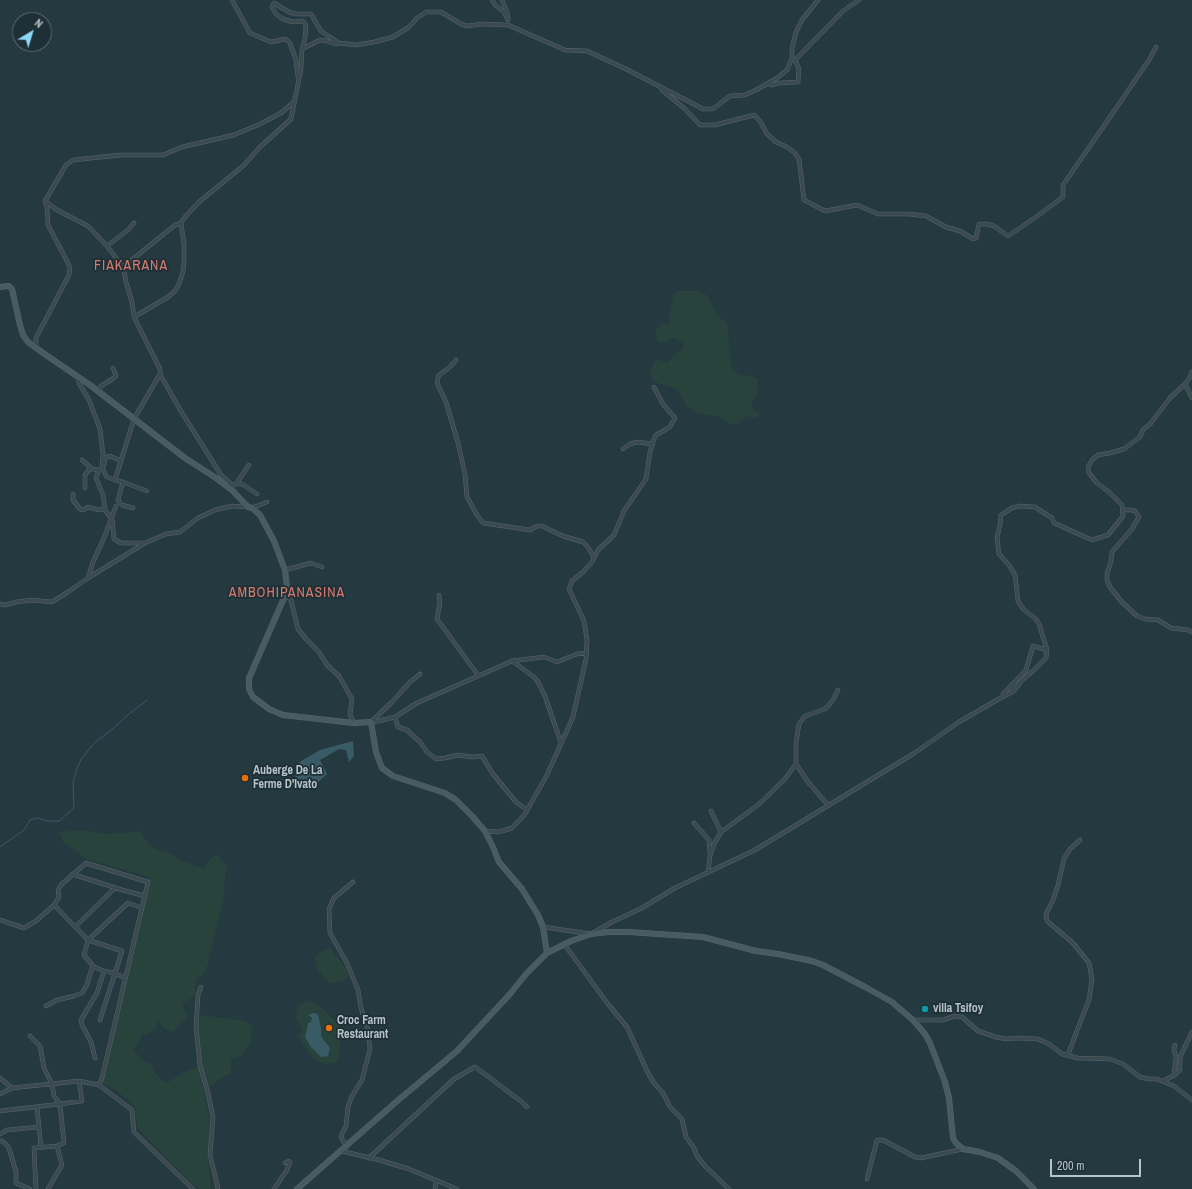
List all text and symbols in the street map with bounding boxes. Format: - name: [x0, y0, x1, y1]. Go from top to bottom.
- north arrow: [12, 12, 52, 52]
- text: N: [32, 16, 46, 31]
- district label: FIAKARANA: [94, 258, 168, 274]
- district label: AMBOHIPANASINA: [229, 585, 345, 601]
- place label: Auberge De La Ferme D'Ivato: [253, 764, 322, 792]
- marker: Auberge De La Ferme D'Ivato: [240, 773, 250, 783]
- place label: villa Tsifoy: [933, 1002, 983, 1016]
- marker: villa Tsifoy: [920, 1004, 930, 1014]
- place label: Croc Farm Restaurant: [337, 1014, 388, 1042]
- marker: Croc Farm Restaurant: [324, 1023, 334, 1033]
- scale bar: [1052, 1151, 1143, 1177]
- text: 200 m: [1057, 1158, 1084, 1174]

